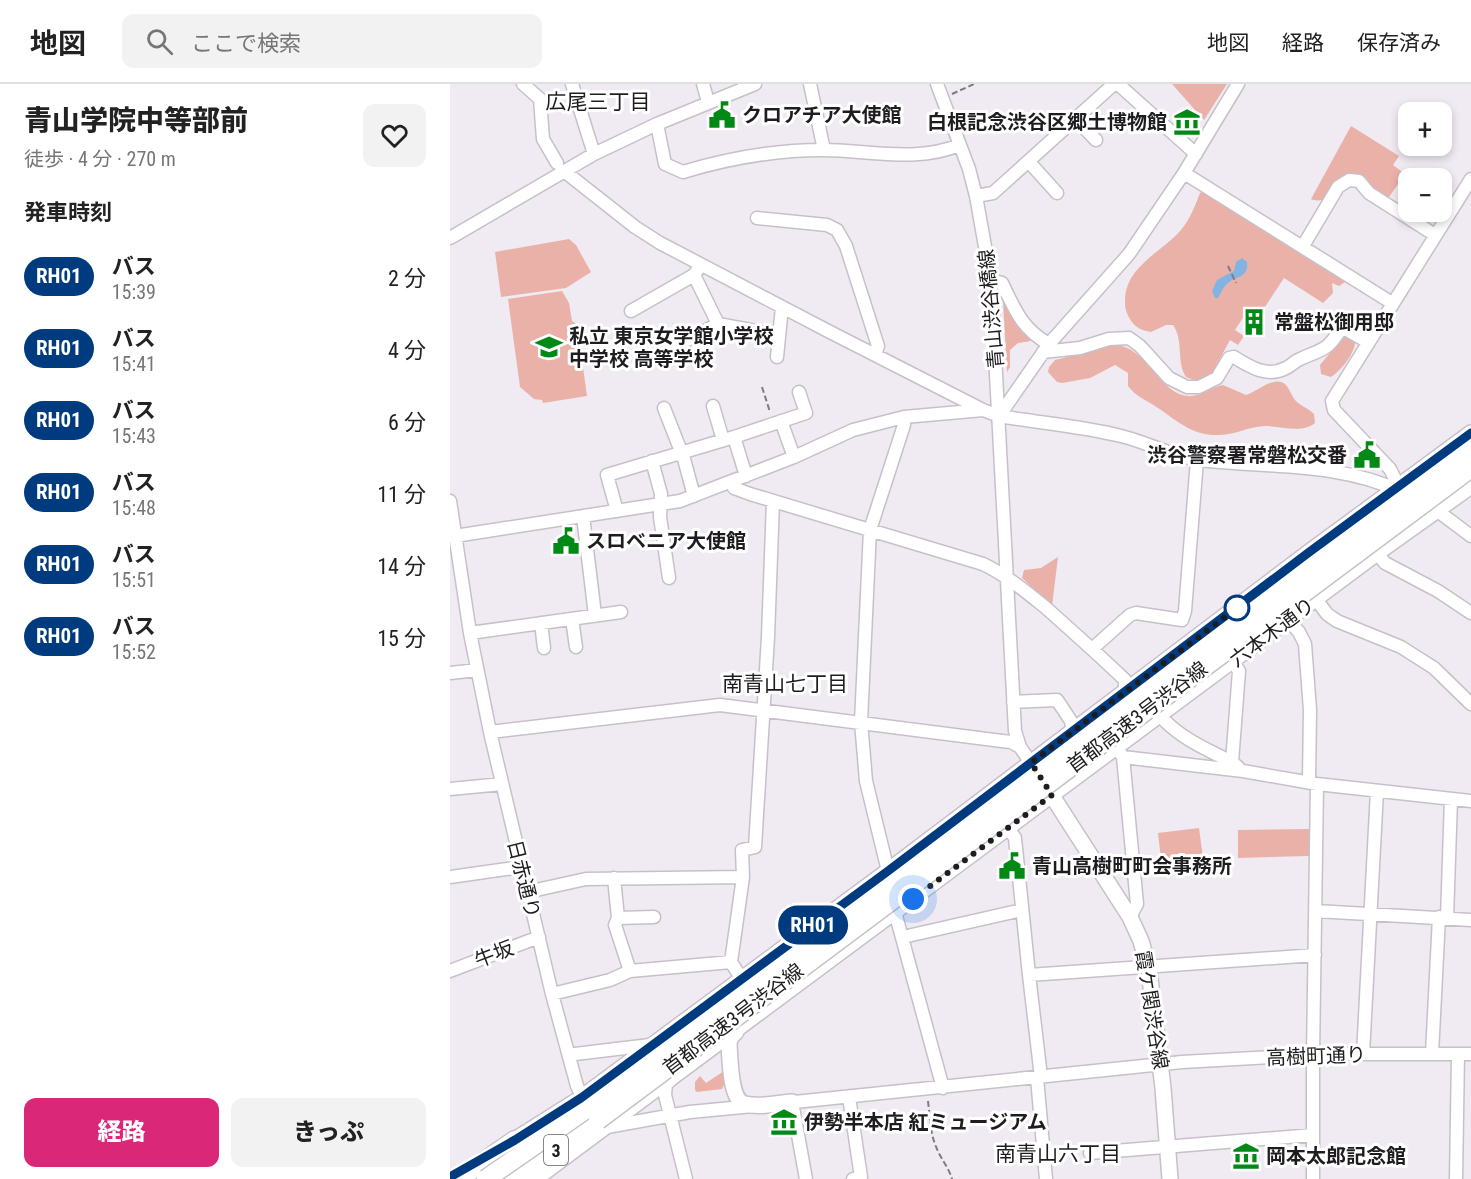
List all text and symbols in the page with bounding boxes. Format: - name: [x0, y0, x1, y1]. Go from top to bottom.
- search box: [122, 14, 542, 68]
- icon: search: [143, 25, 176, 58]
- text: 地図: [30, 27, 86, 60]
- text: ここで検索: [191, 31, 301, 56]
- text: 地図: [1207, 31, 1249, 55]
- text: 経路: [1282, 31, 1324, 55]
- text: 保存済み: [1357, 31, 1441, 55]
- district label: 広尾三丁目: [546, 90, 651, 114]
- public building icon: クロアチア大使館: [707, 100, 737, 130]
- map controls: [1398, 102, 1452, 222]
- button: +: [1398, 102, 1452, 156]
- place label: クロアチア大使館: [742, 103, 902, 127]
- text: 青山学院中等部前: [24, 104, 248, 137]
- button: heart: [363, 104, 426, 167]
- museum icon: 白根記念渋谷区郷土博物館: [1172, 107, 1202, 137]
- place label: 白根記念渋谷区郷土博物館: [927, 110, 1167, 134]
- text: 徒歩 · 4 分 · 270 m: [24, 147, 176, 171]
- button: −: [1398, 168, 1452, 222]
- text: 発車時刻: [24, 200, 112, 225]
- street label: 青山渋谷橋線: [974, 248, 1008, 370]
- text: バス: [112, 254, 156, 279]
- text: RH01: [36, 264, 82, 288]
- text: 2 分: [388, 266, 426, 291]
- text: 15:39: [112, 280, 156, 304]
- building icon: 常盤松御用邸: [1239, 307, 1269, 337]
- place label: 常盤松御用邸: [1274, 310, 1394, 334]
- place label: 私立 東京女学館小学校 中学校 高等学校: [569, 324, 774, 371]
- text: バス: [112, 326, 156, 351]
- school or university icon: 私立 東京女学館小学校 中学校 高等学校: [534, 332, 564, 362]
- text: RH01: [36, 336, 82, 360]
- text: 4 分: [388, 338, 426, 363]
- text: 15:41: [112, 352, 156, 376]
- text: バス: [112, 398, 156, 423]
- text: RH01: [36, 408, 82, 432]
- text: 6 分: [388, 410, 426, 435]
- text: 15:43: [112, 424, 156, 448]
- public building icon: 渋谷警察署常磐松交番: [1352, 440, 1382, 470]
- place label: 渋谷警察署常磐松交番: [1147, 443, 1347, 467]
- text: バス: [112, 470, 156, 495]
- text: RH01: [36, 480, 82, 504]
- text: 11 分: [377, 482, 426, 507]
- text: 15:48: [112, 496, 156, 520]
- public building icon: スロベニア大使館: [551, 526, 581, 556]
- place label: スロベニア大使館: [586, 529, 746, 553]
- text: バス: [112, 542, 156, 567]
- text: RH01: [36, 552, 82, 576]
- text: 14 分: [377, 554, 426, 579]
- text: 15:51: [112, 568, 156, 592]
- street label: 六本木通り: [1225, 592, 1319, 672]
- unlabelled marker: [1224, 595, 1250, 621]
- text: バス: [112, 614, 156, 639]
- text: RH01: [36, 624, 82, 648]
- text: 15 分: [377, 626, 426, 651]
- text: 15:52: [112, 640, 156, 664]
- street label: 首都高速3号渋谷線: [1062, 656, 1212, 778]
- district label: 南青山七丁目: [722, 672, 848, 696]
- street label: 日赤通り: [503, 837, 545, 921]
- public building icon: 青山高樹町町会事務所: [997, 851, 1027, 881]
- place label: 青山高樹町町会事務所: [1032, 854, 1232, 878]
- your location: [898, 884, 928, 914]
- line badge: RH01: [771, 906, 855, 944]
- text: RH01: [790, 913, 836, 937]
- street label: 牛坂: [471, 936, 517, 972]
- street label: 霞ケ関渋谷線: [1131, 949, 1173, 1071]
- street label: 首都高速3号渋谷線: [658, 958, 808, 1080]
- street label: 高樹町通り: [1266, 1042, 1366, 1070]
- button: 経路: [24, 1098, 219, 1167]
- button: きっぷ: [231, 1098, 426, 1167]
- museum icon: 伊勢半本店 紅ミュージアム: [769, 1107, 799, 1137]
- place label: 伊勢半本店 紅ミュージアム: [804, 1110, 1047, 1134]
- road number: 3: [544, 1135, 568, 1165]
- museum icon: 岡本太郎記念館: [1231, 1141, 1261, 1171]
- district label: 南青山六丁目: [995, 1142, 1121, 1166]
- place label: 岡本太郎記念館: [1266, 1144, 1406, 1168]

